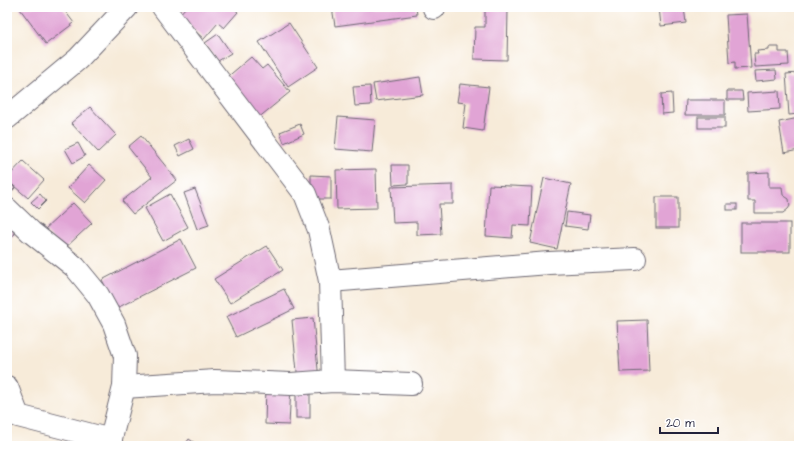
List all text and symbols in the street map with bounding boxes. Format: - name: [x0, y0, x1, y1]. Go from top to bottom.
- scale bar: [660, 409, 718, 435]
- text: 20 m: [666, 415, 695, 432]

